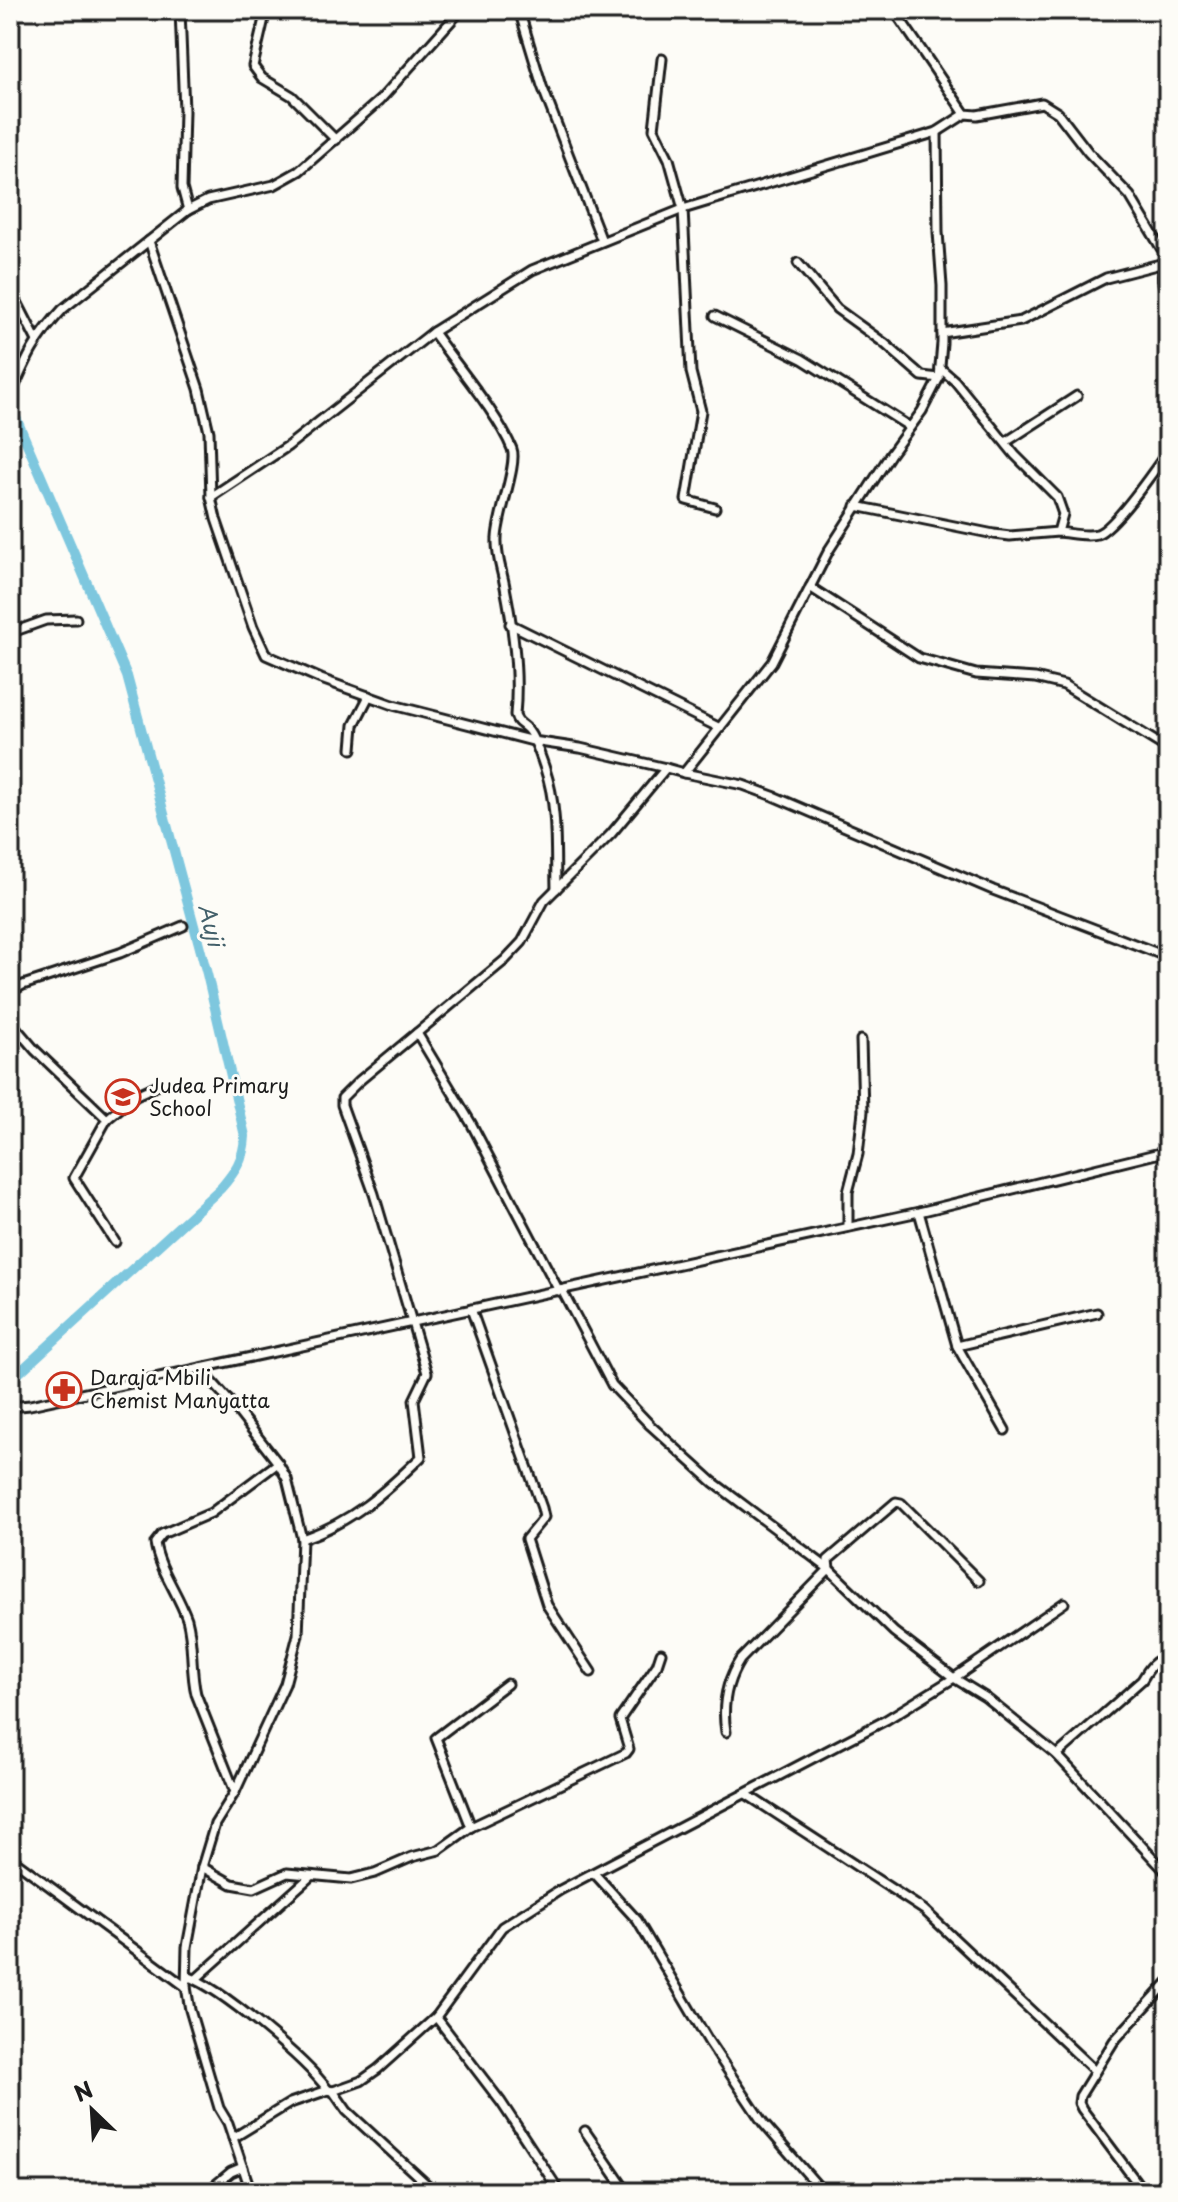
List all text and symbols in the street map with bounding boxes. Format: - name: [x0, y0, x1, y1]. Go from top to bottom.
- water label: Auji: [191, 900, 234, 952]
- place label: Judea Primary School: [149, 1070, 289, 1123]
- school or university icon: Judea Primary School: [104, 1078, 142, 1116]
- place label: Daraja Mbili Chemist Manyatta: [90, 1362, 270, 1415]
- pharmacy icon: Daraja Mbili Chemist Manyatta: [45, 1371, 83, 1409]
- north arrow: [52, 2070, 132, 2150]
- text: N: [68, 2072, 98, 2109]

